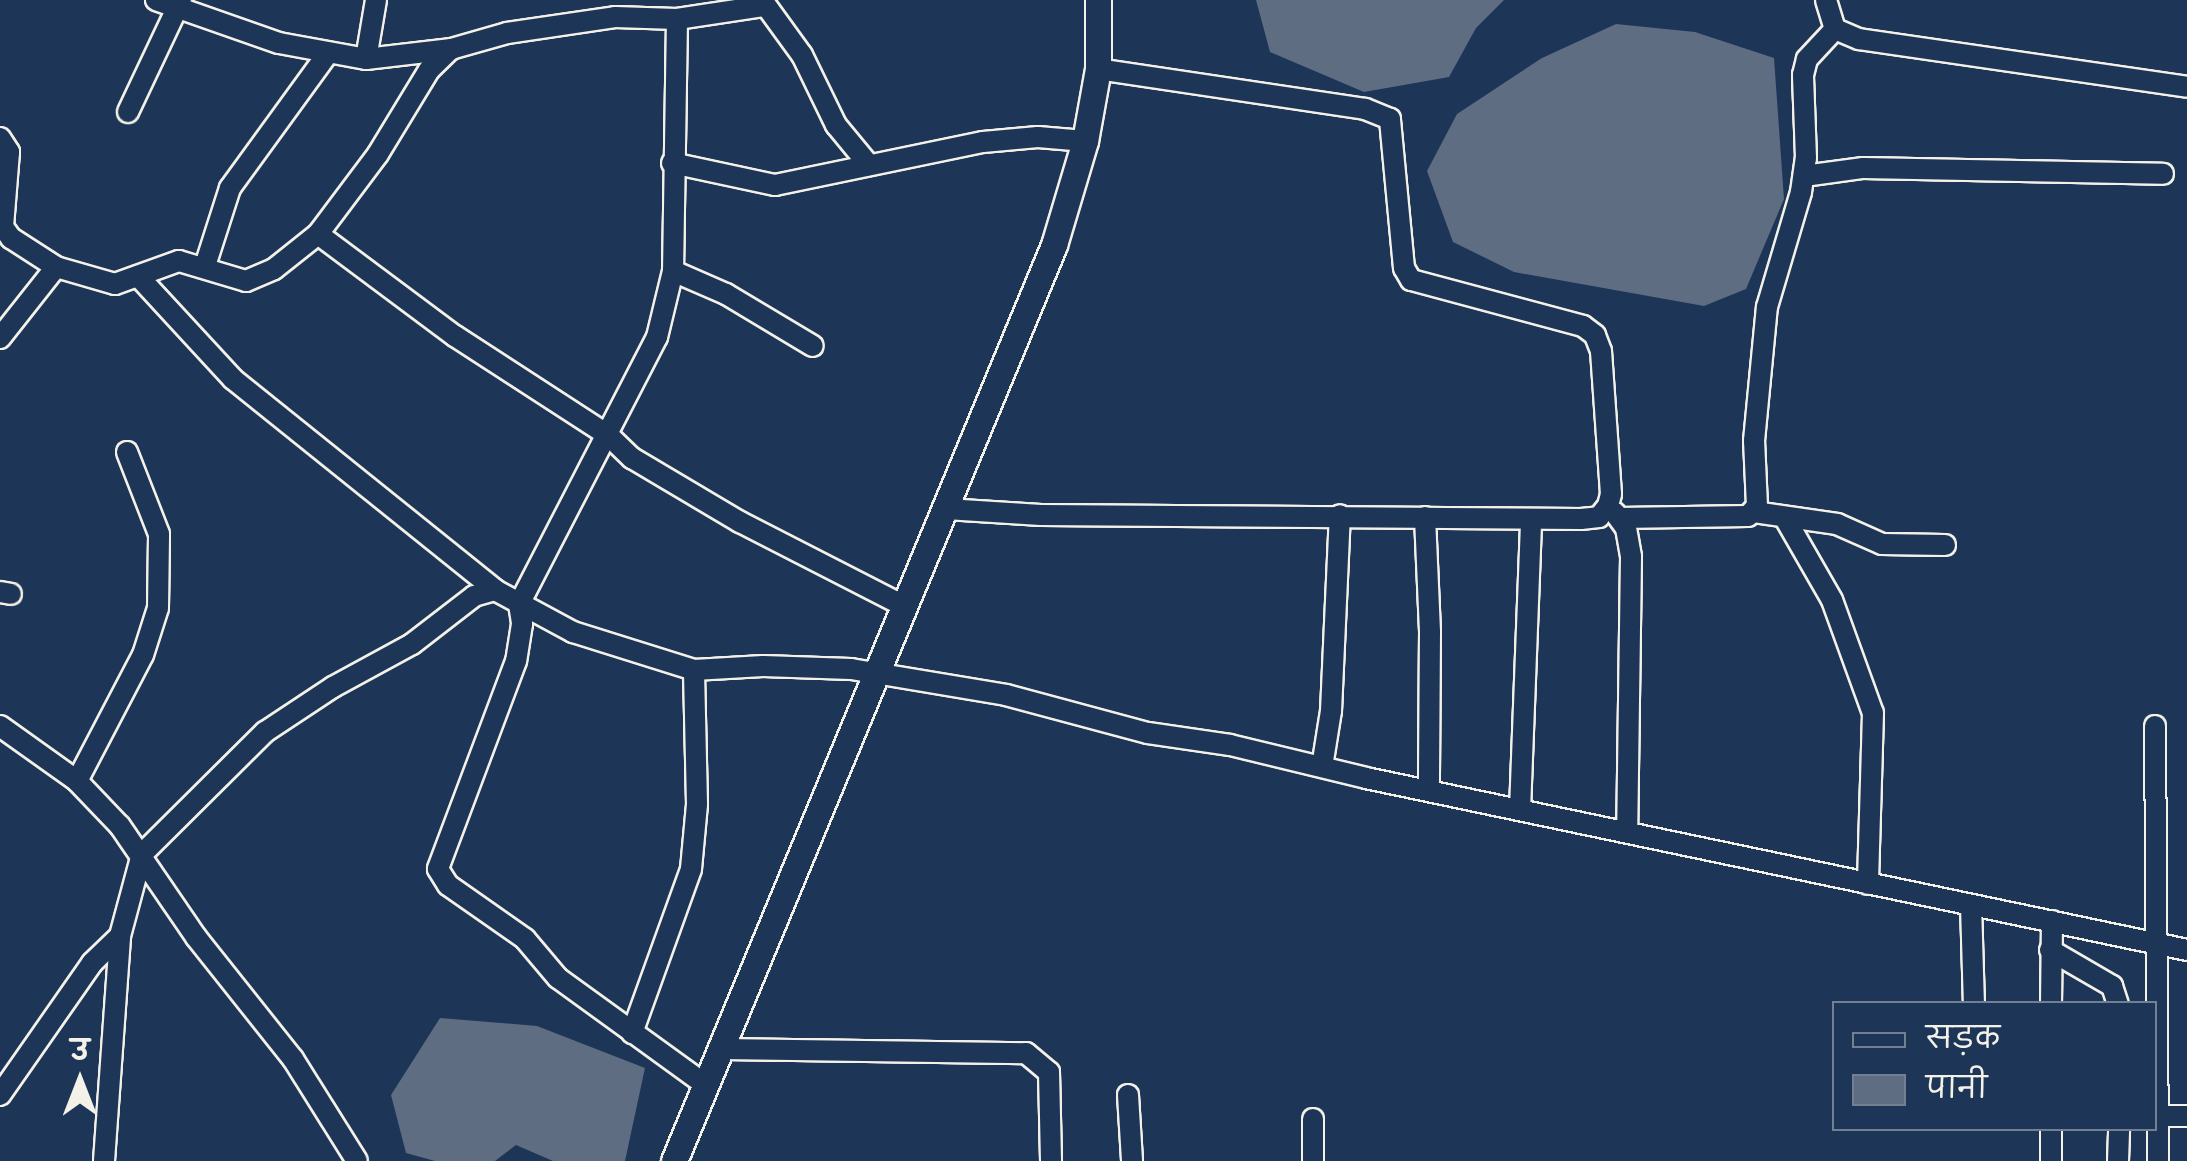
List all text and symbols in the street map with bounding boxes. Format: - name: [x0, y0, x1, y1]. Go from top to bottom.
- legend: [1832, 1001, 2157, 1131]
- text: सड़क: [1926, 1011, 2000, 1065]
- text: उ: [71, 1026, 89, 1075]
- north arrow: [30, 1031, 130, 1131]
- text: पानी: [1926, 1061, 1987, 1115]

